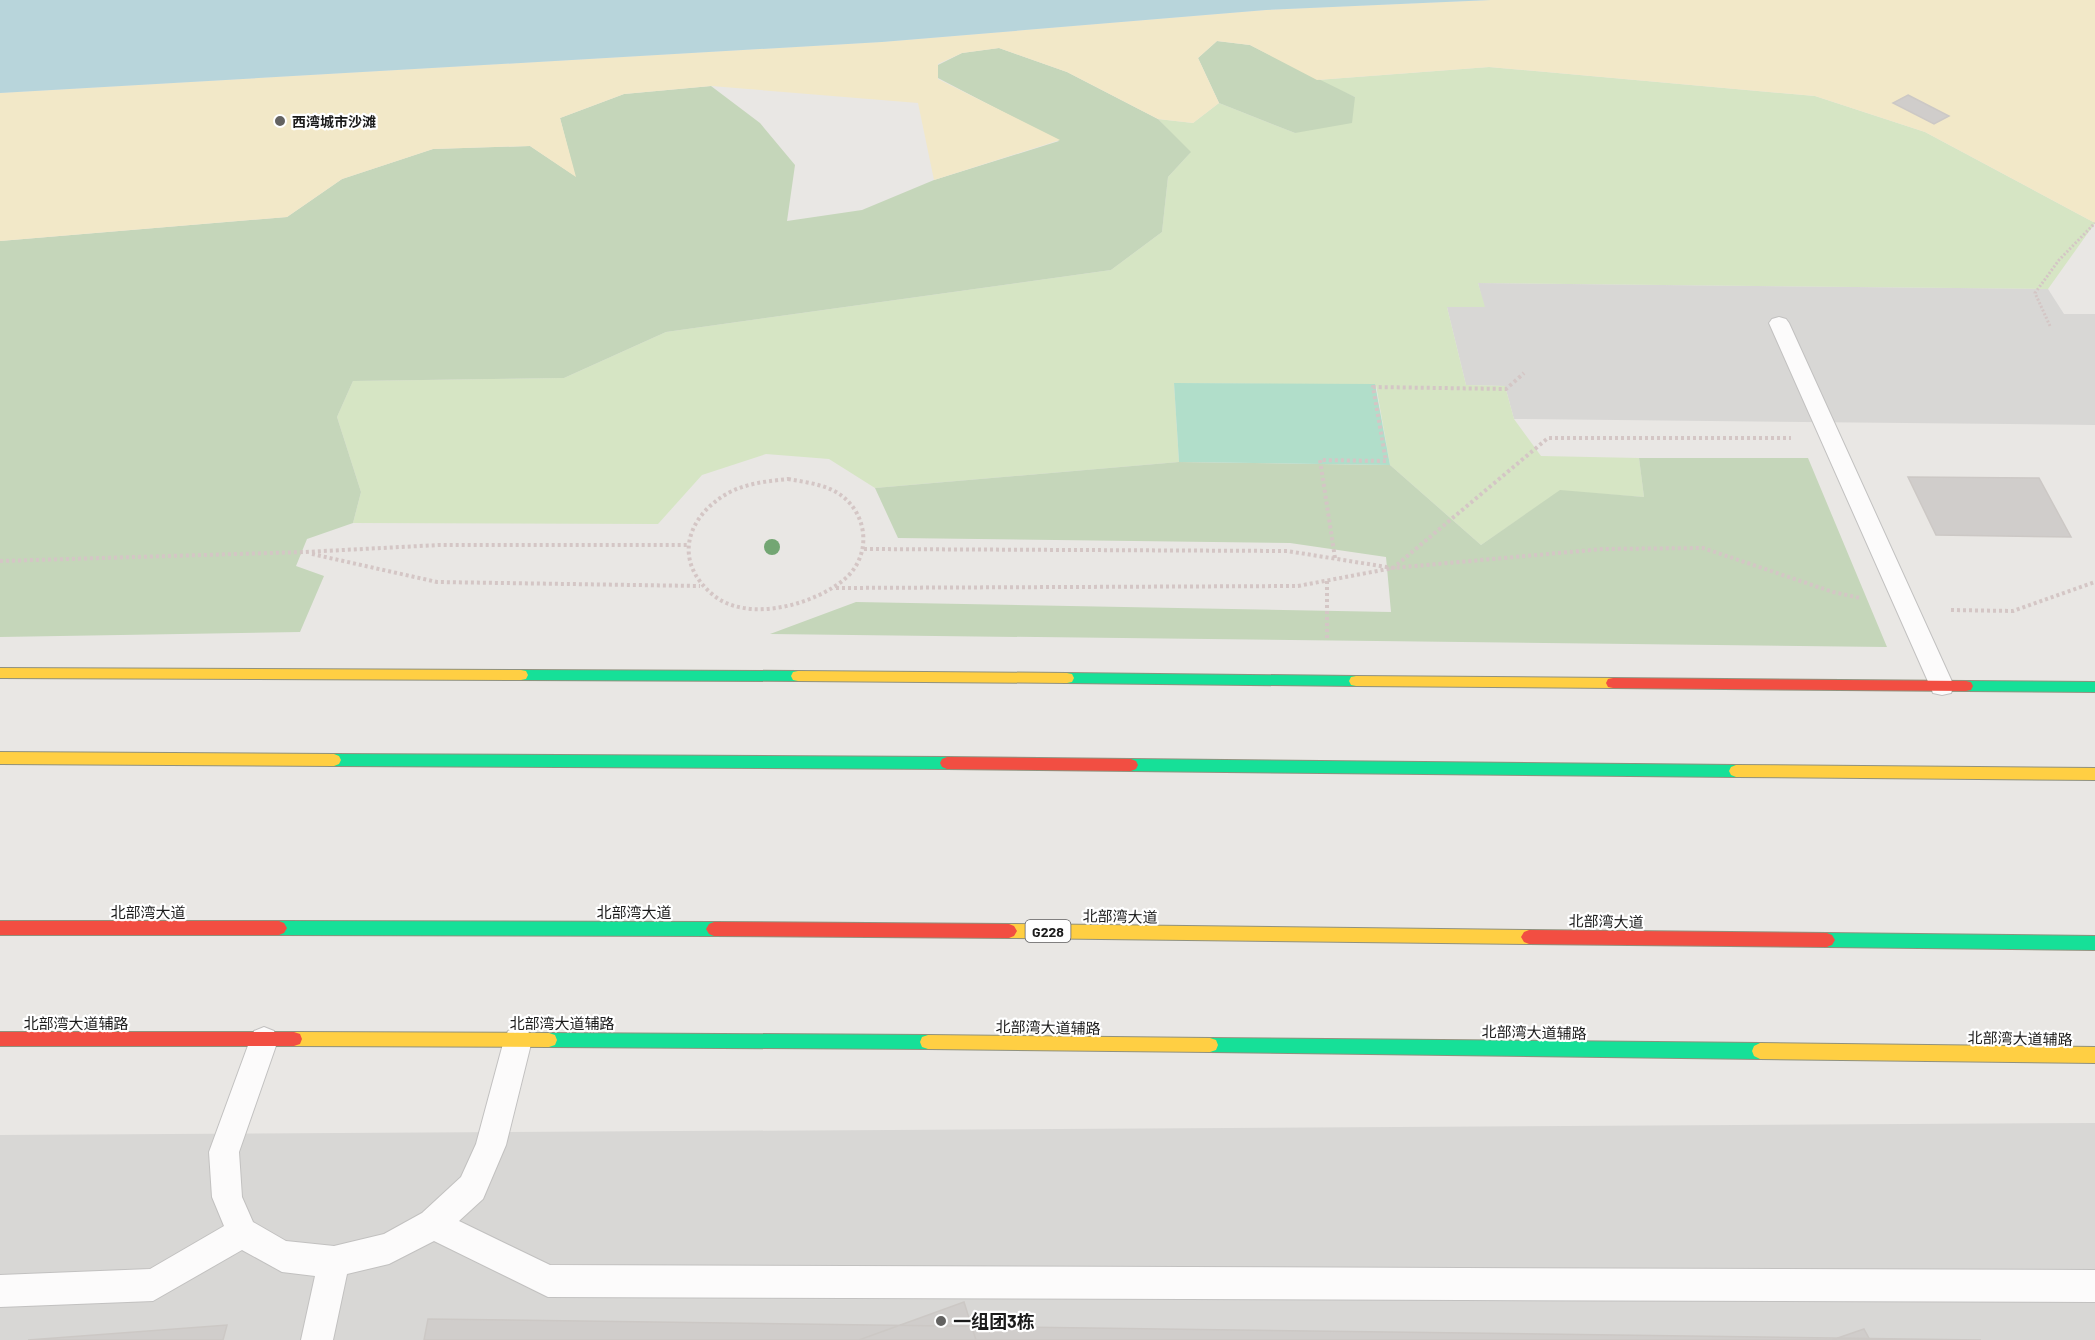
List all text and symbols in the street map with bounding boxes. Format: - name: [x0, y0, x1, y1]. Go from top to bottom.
- place label: 西湾城市沙滩: [292, 113, 376, 130]
- marker: 西湾城市沙滩: [273, 114, 287, 128]
- street label: 北部湾大道: [110, 903, 186, 921]
- street label: 北部湾大道: [596, 903, 672, 921]
- street label: 北部湾大道: [1082, 906, 1158, 926]
- street label: 北部湾大道: [1568, 911, 1644, 931]
- road number: G228: [1026, 920, 1070, 942]
- street label: 北部湾大道辅路: [23, 1014, 129, 1032]
- street label: 北部湾大道辅路: [509, 1014, 615, 1032]
- street label: 北部湾大道辅路: [995, 1017, 1101, 1037]
- street label: 北部湾大道辅路: [1481, 1022, 1587, 1042]
- street label: 北部湾大道辅路: [1967, 1028, 2073, 1048]
- place label: 一组团3栋: [953, 1310, 1035, 1332]
- marker: 一组团3栋: [934, 1314, 948, 1328]

